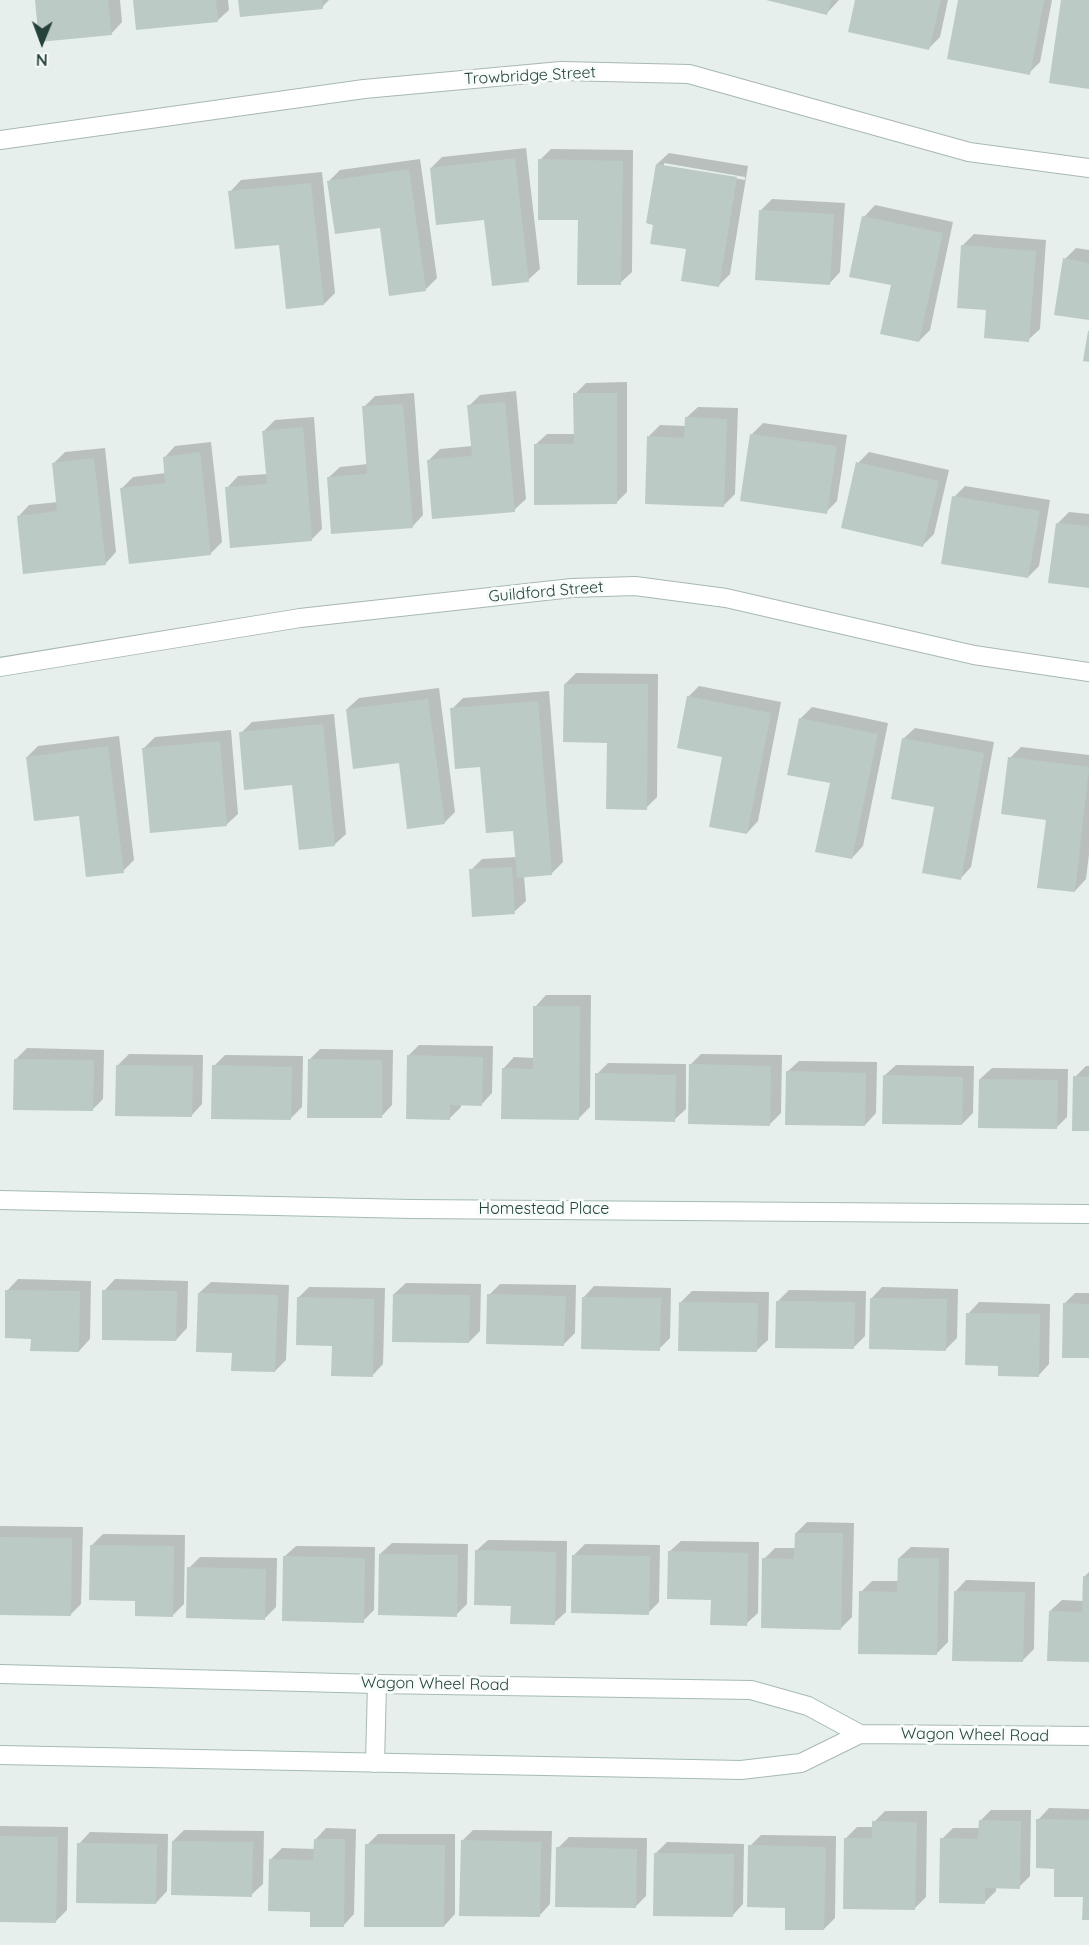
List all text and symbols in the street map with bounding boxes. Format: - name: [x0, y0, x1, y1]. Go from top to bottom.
- north arrow: [12, 12, 72, 72]
- text: N: [36, 50, 48, 70]
- street label: Trowbridge Street: [464, 63, 596, 89]
- street label: Guildford Street: [488, 577, 604, 607]
- street label: Homestead Place: [479, 1199, 609, 1219]
- street label: Wagon Wheel Road: [361, 1673, 509, 1695]
- street label: Wagon Wheel Road: [901, 1724, 1049, 1746]

